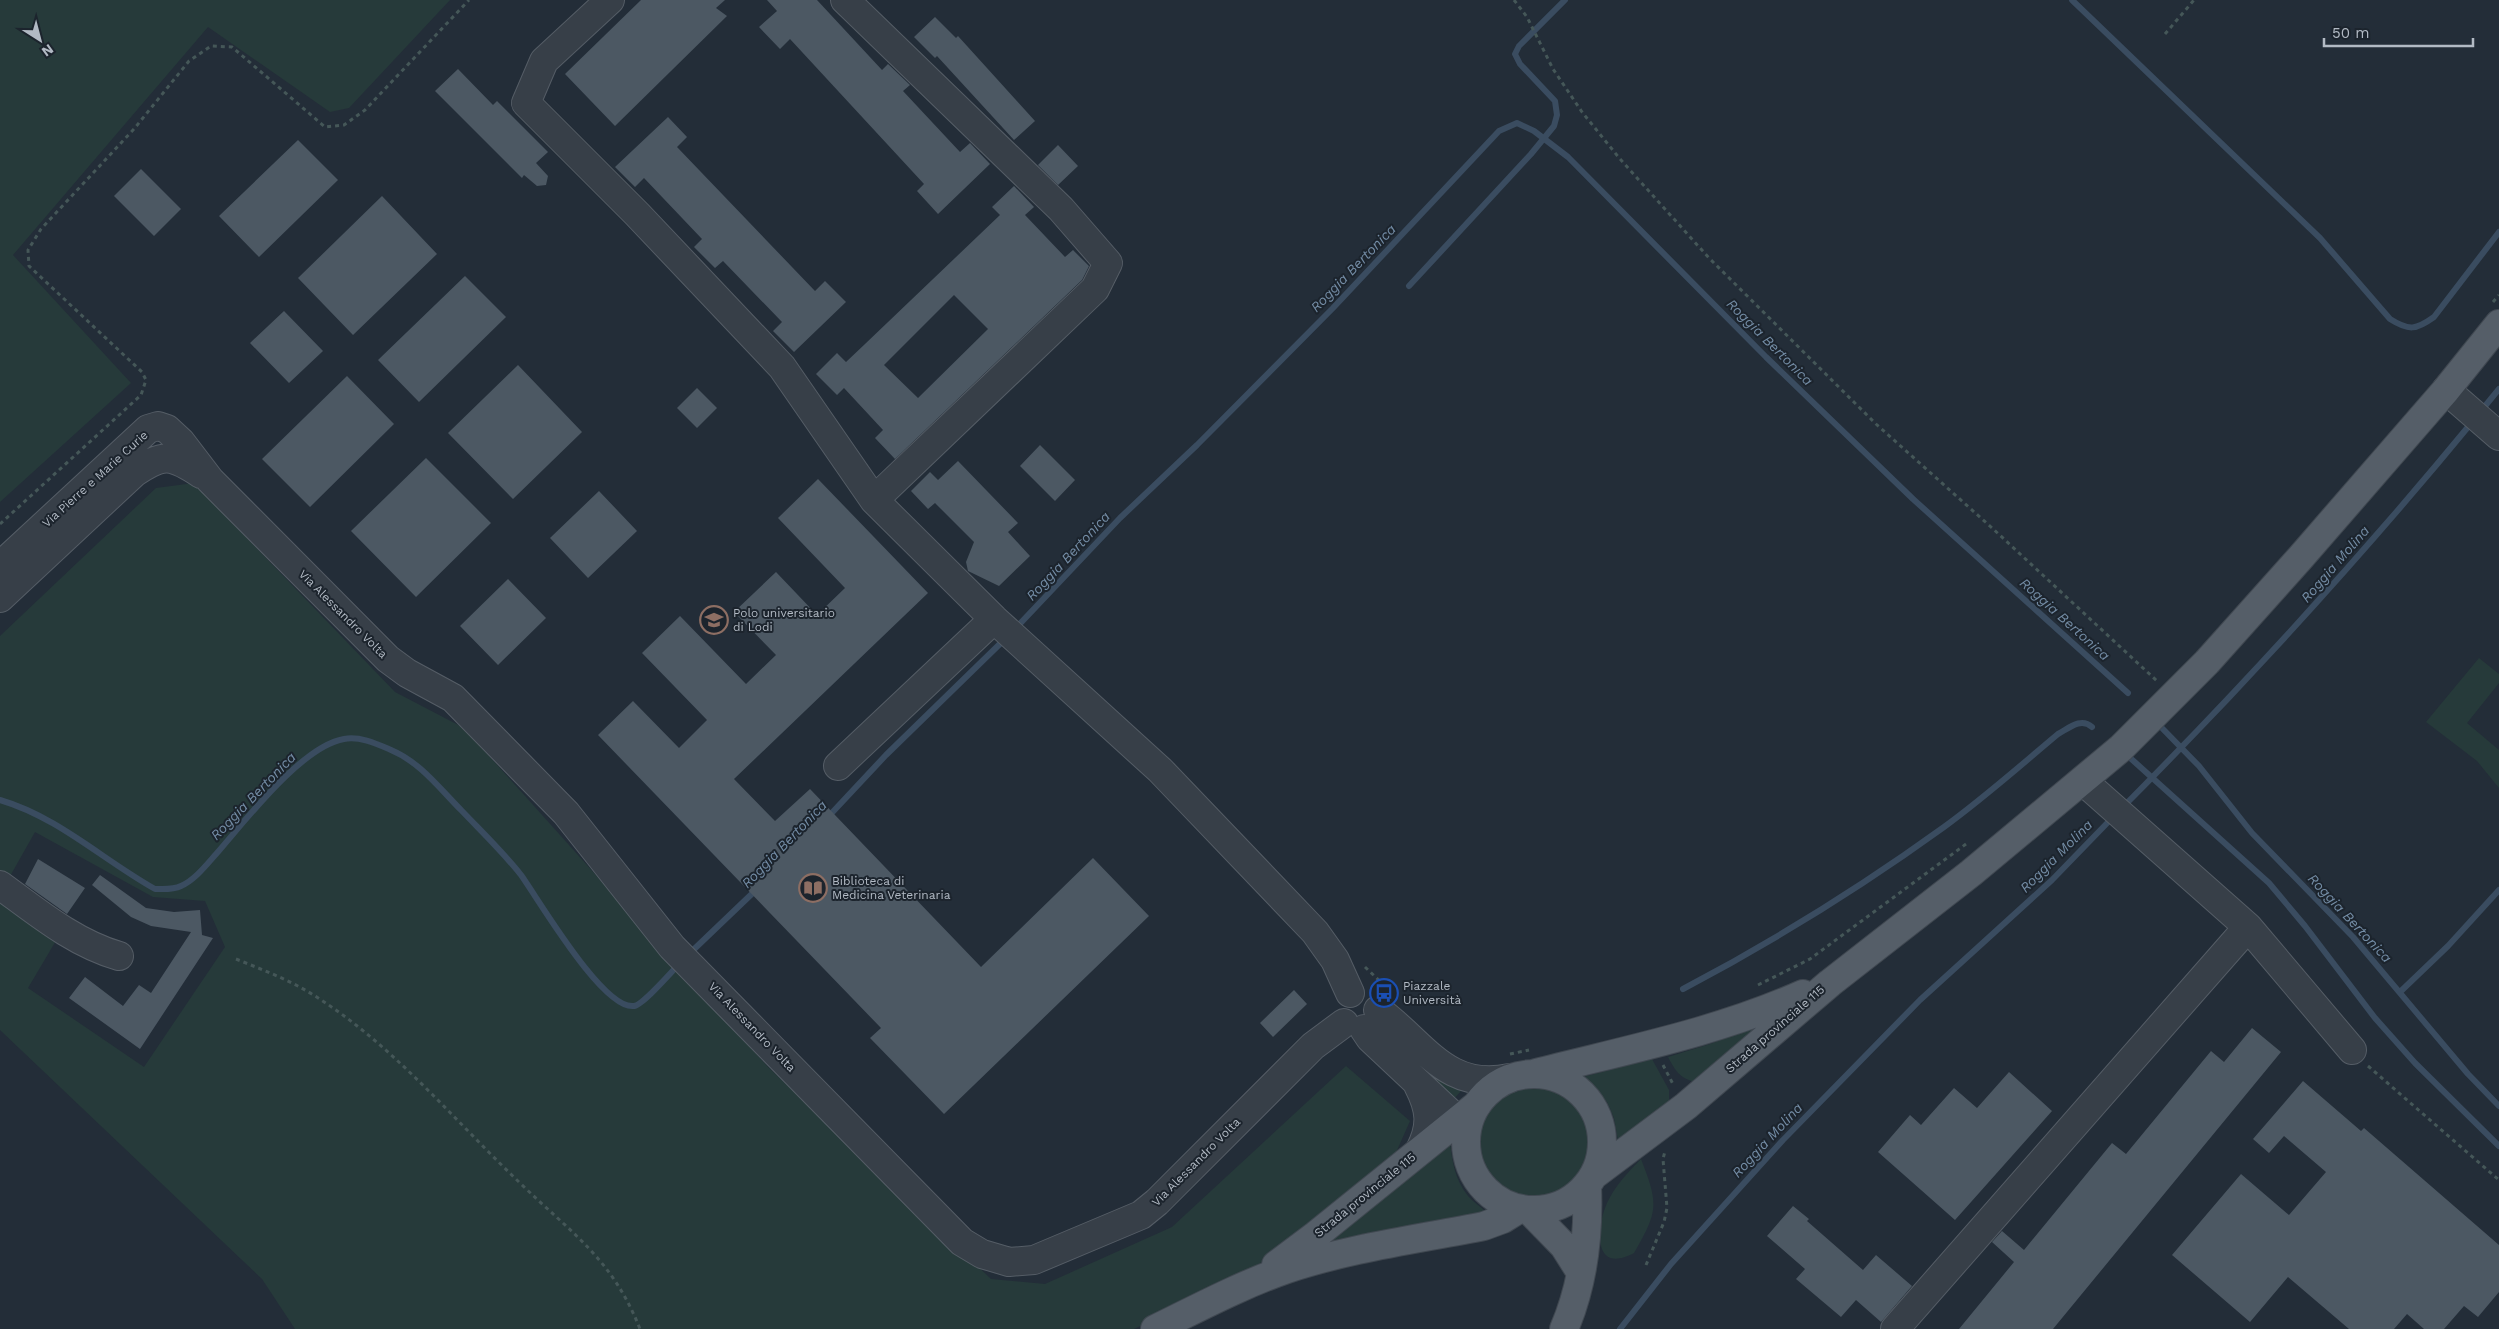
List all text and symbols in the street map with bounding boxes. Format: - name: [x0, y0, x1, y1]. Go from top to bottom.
- north arrow: [15, 15, 65, 65]
- scale bar: [2324, 15, 2473, 47]
- text: 50 m: [2332, 24, 2369, 42]
- text: N: [39, 41, 57, 60]
- water label: Roggia Bertonica: [1307, 221, 1399, 315]
- water label: Roggia Bertonica: [1724, 296, 1817, 389]
- street label: Via Pierre e Marie Curie: [39, 428, 151, 530]
- water label: Roggia Bertonica: [1023, 508, 1113, 604]
- water label: Roggia Molina: [2298, 522, 2373, 605]
- street label: Via Alessandro Volta: [296, 567, 390, 661]
- water label: Roggia Bertonica: [2017, 575, 2113, 664]
- school or university icon: Polo universitario di Lodi: [699, 605, 729, 635]
- place label: Polo universitario di Lodi: [733, 606, 835, 634]
- water label: Roggia Bertonica: [207, 749, 299, 843]
- water label: Roggia Bertonica: [738, 797, 830, 891]
- water label: Roggia Molina: [2016, 816, 2096, 896]
- water label: Roggia Bertonica: [2305, 870, 2395, 966]
- library icon: Biblioteca di Medicina Veterinaria: [798, 873, 828, 903]
- place label: Biblioteca di Medicina Veterinaria: [832, 874, 951, 902]
- bus stop icon: Piazzale Università: [1369, 978, 1399, 1008]
- street label: Via Alessandro Volta: [706, 979, 799, 1075]
- place label: Piazzale Università: [1403, 979, 1461, 1007]
- street label: Strada provinciale 115: [1723, 982, 1827, 1076]
- water label: Roggia Molina: [1728, 1099, 1806, 1181]
- street label: Via Alessandro Volta: [1149, 1115, 1243, 1209]
- street label: Strada provinciale 115: [1312, 1150, 1418, 1240]

